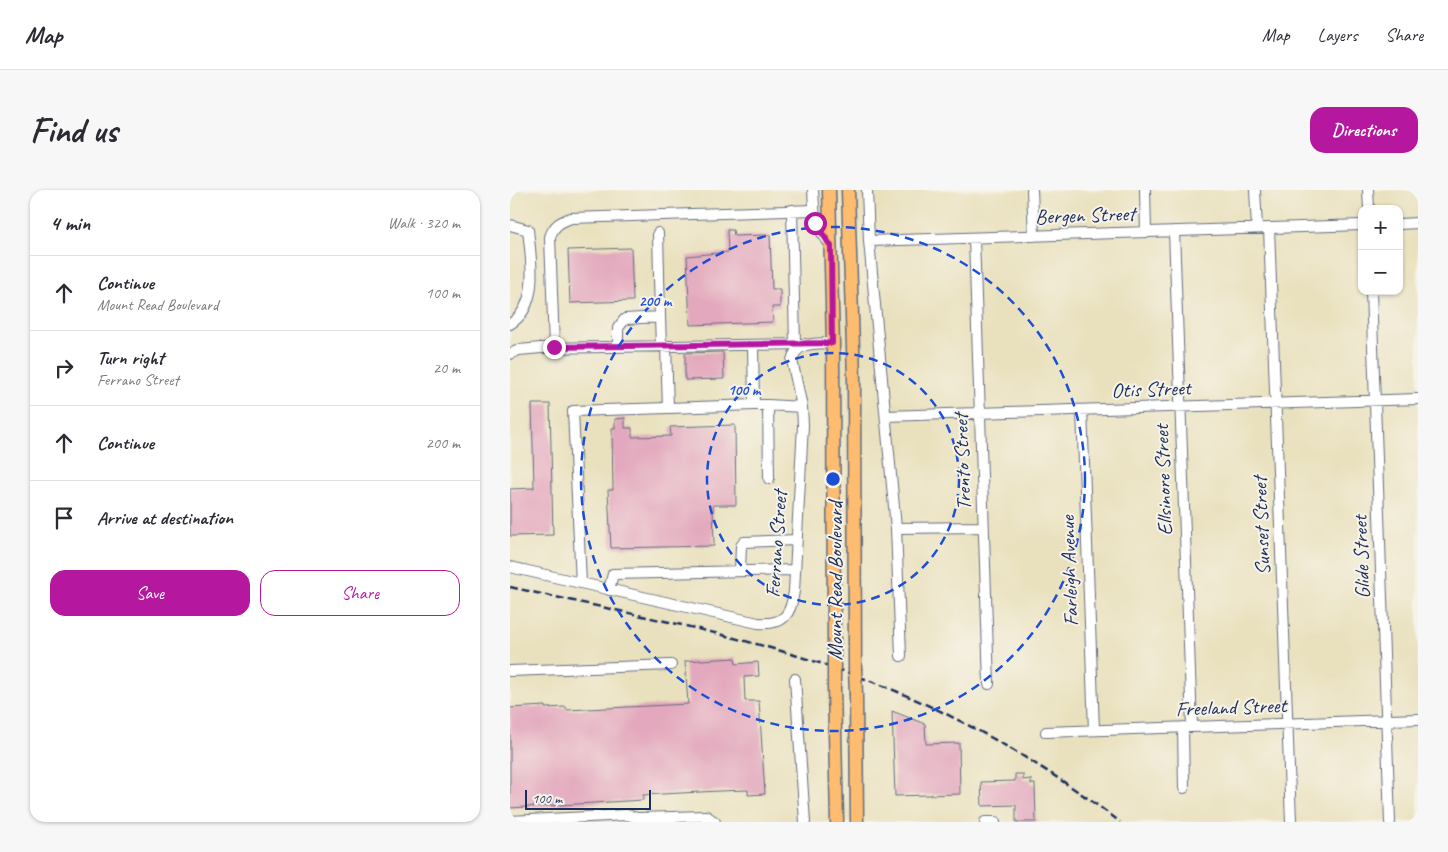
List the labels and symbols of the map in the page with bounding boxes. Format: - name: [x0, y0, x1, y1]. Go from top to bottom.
- street label: Bergen Street: [1035, 200, 1138, 230]
- route start: [804, 212, 827, 235]
- text: 200 m: [639, 292, 673, 311]
- route end: [543, 336, 566, 359]
- street label: Otis Street: [1111, 375, 1193, 403]
- text: 100 m: [728, 381, 762, 400]
- street label: Trento Street: [947, 410, 977, 511]
- street label: Ellsinore Street: [1148, 422, 1178, 536]
- centre of rings: [824, 470, 842, 488]
- street label: Sunset Street: [1246, 473, 1276, 576]
- street label: Ferrano Street: [759, 487, 793, 598]
- street label: Mount Read Boulevard: [822, 498, 848, 661]
- street label: Glide Street: [1346, 513, 1375, 599]
- street label: Farleigh Avenue: [1054, 514, 1084, 627]
- street label: Freeland Street: [1175, 692, 1289, 722]
- scale bar: [525, 787, 651, 810]

